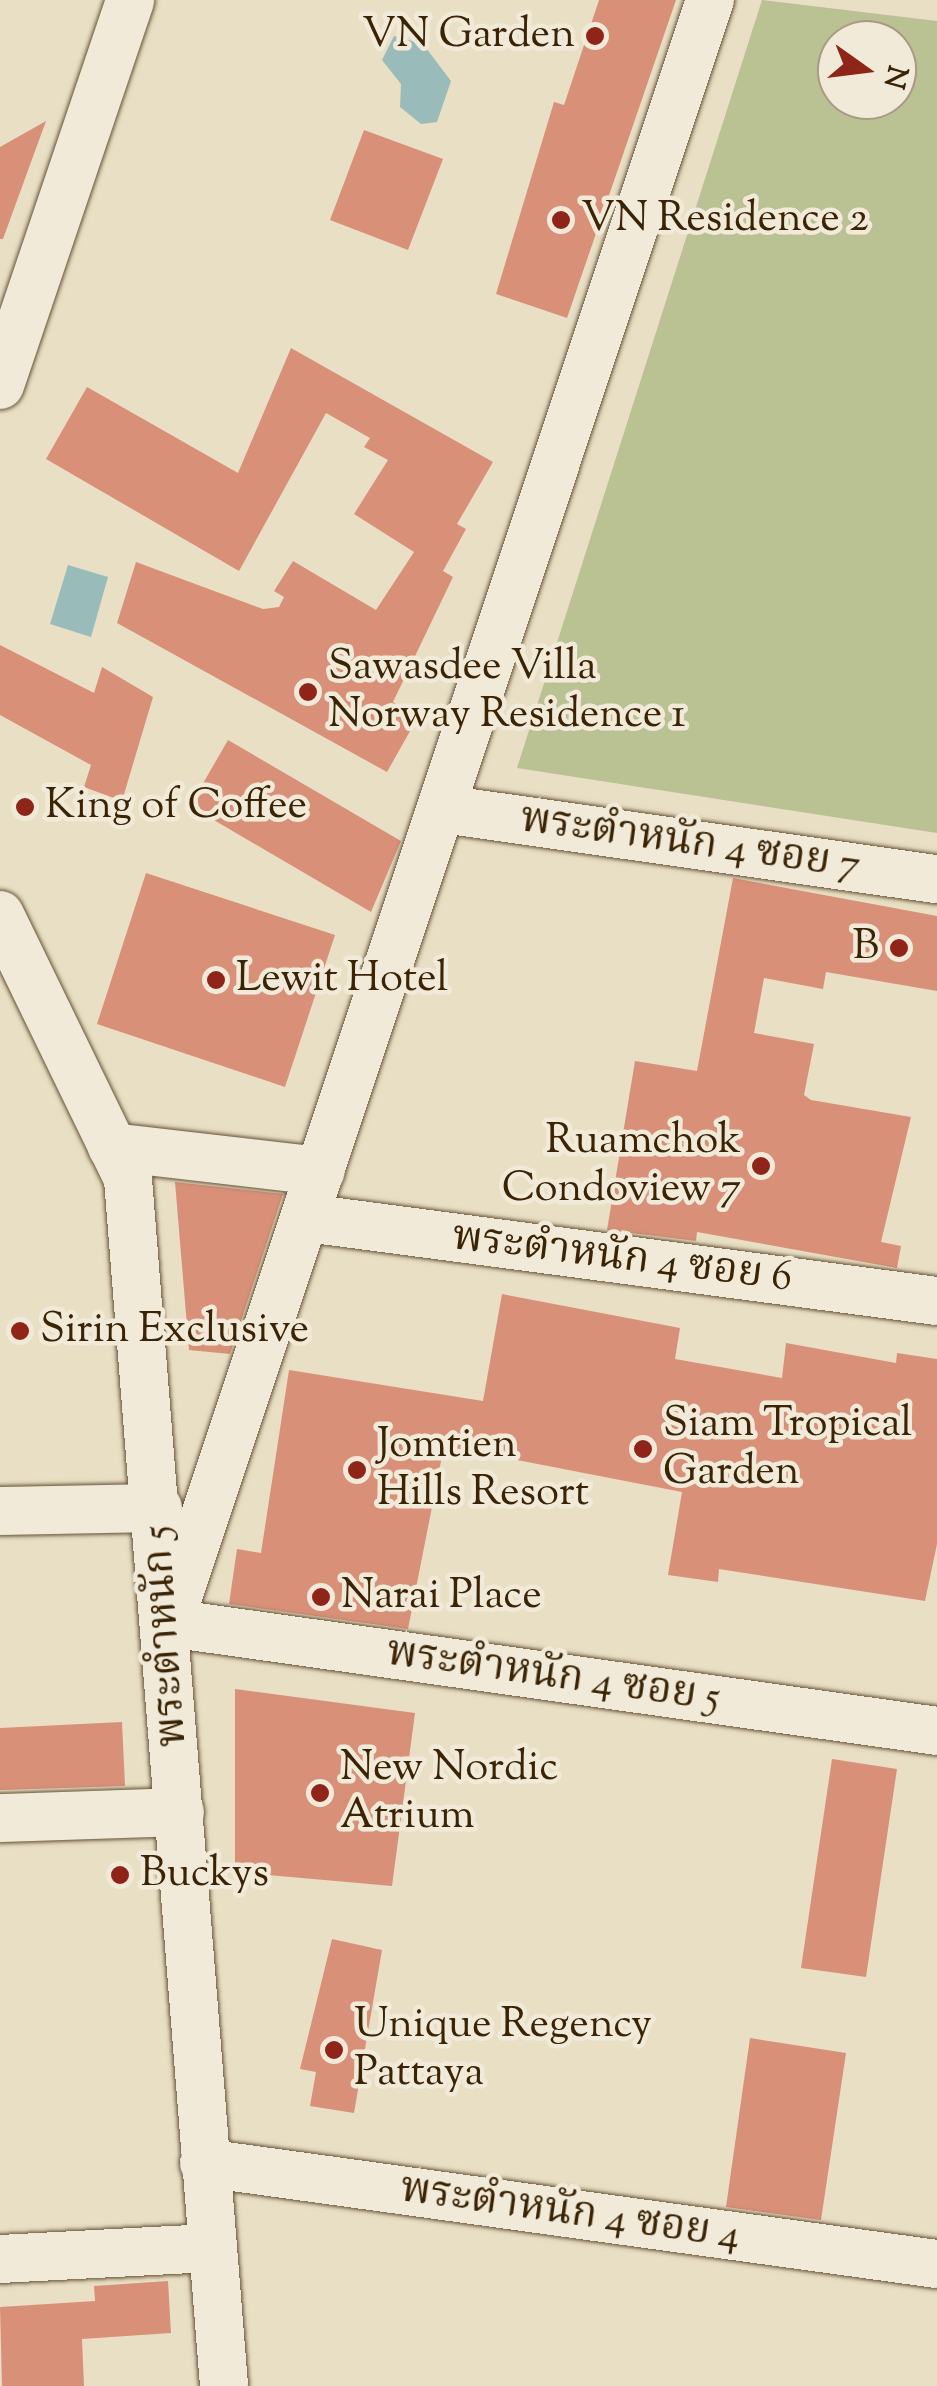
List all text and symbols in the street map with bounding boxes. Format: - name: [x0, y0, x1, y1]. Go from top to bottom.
- place label: VN Garden: [362, 11, 575, 61]
- north arrow: [817, 20, 917, 120]
- marker: VN Garden: [584, 25, 606, 47]
- text: N: [872, 61, 916, 92]
- place label: VN Residence 2: [581, 195, 869, 245]
- marker: VN Residence 2: [550, 209, 572, 231]
- place label: Sawasdee Villa Norway Residence 1: [328, 643, 686, 741]
- marker: Sawasdee Villa Norway Residence 1: [297, 681, 319, 703]
- place label: King of Coffee: [45, 782, 307, 832]
- street label: พระตำหนัก 4 ซอย 7: [517, 795, 863, 893]
- marker: King of Coffee: [14, 796, 36, 818]
- place label: B: [853, 923, 879, 973]
- marker: B: [888, 937, 910, 959]
- place label: Lewit Hotel: [236, 955, 448, 1005]
- marker: Lewit Hotel: [205, 969, 227, 991]
- place label: Ruamchok Condoview 7: [502, 1117, 741, 1216]
- marker: Ruamchok Condoview 7: [750, 1155, 772, 1177]
- street label: พระตำหนัก 4 ซอย 6: [449, 1213, 795, 1305]
- place label: Sirin Exclusive: [40, 1306, 309, 1356]
- marker: Sirin Exclusive: [9, 1320, 31, 1342]
- place label: Siam Tropical Garden: [663, 1400, 912, 1498]
- place label: Jomtien Hills Resort: [377, 1421, 589, 1520]
- marker: Siam Tropical Garden: [632, 1438, 654, 1460]
- marker: Jomtien Hills Resort: [346, 1459, 368, 1481]
- street label: พระตำหนัก 5: [134, 1524, 200, 1748]
- place label: Narai Place: [341, 1572, 542, 1622]
- marker: Narai Place: [310, 1586, 332, 1608]
- street label: พระตำหนัก 4 ซอย 5: [383, 1629, 723, 1725]
- place label: New Nordic Atrium: [340, 1744, 558, 1842]
- marker: New Nordic Atrium: [309, 1782, 331, 1804]
- place label: Buckys: [140, 1850, 269, 1900]
- marker: Buckys: [109, 1864, 131, 1886]
- place label: Unique Regency Pattaya: [354, 2001, 652, 2100]
- marker: Unique Regency Pattaya: [323, 2039, 345, 2061]
- street label: พระตำหนัก 4 ซอย 4: [397, 2165, 743, 2263]

